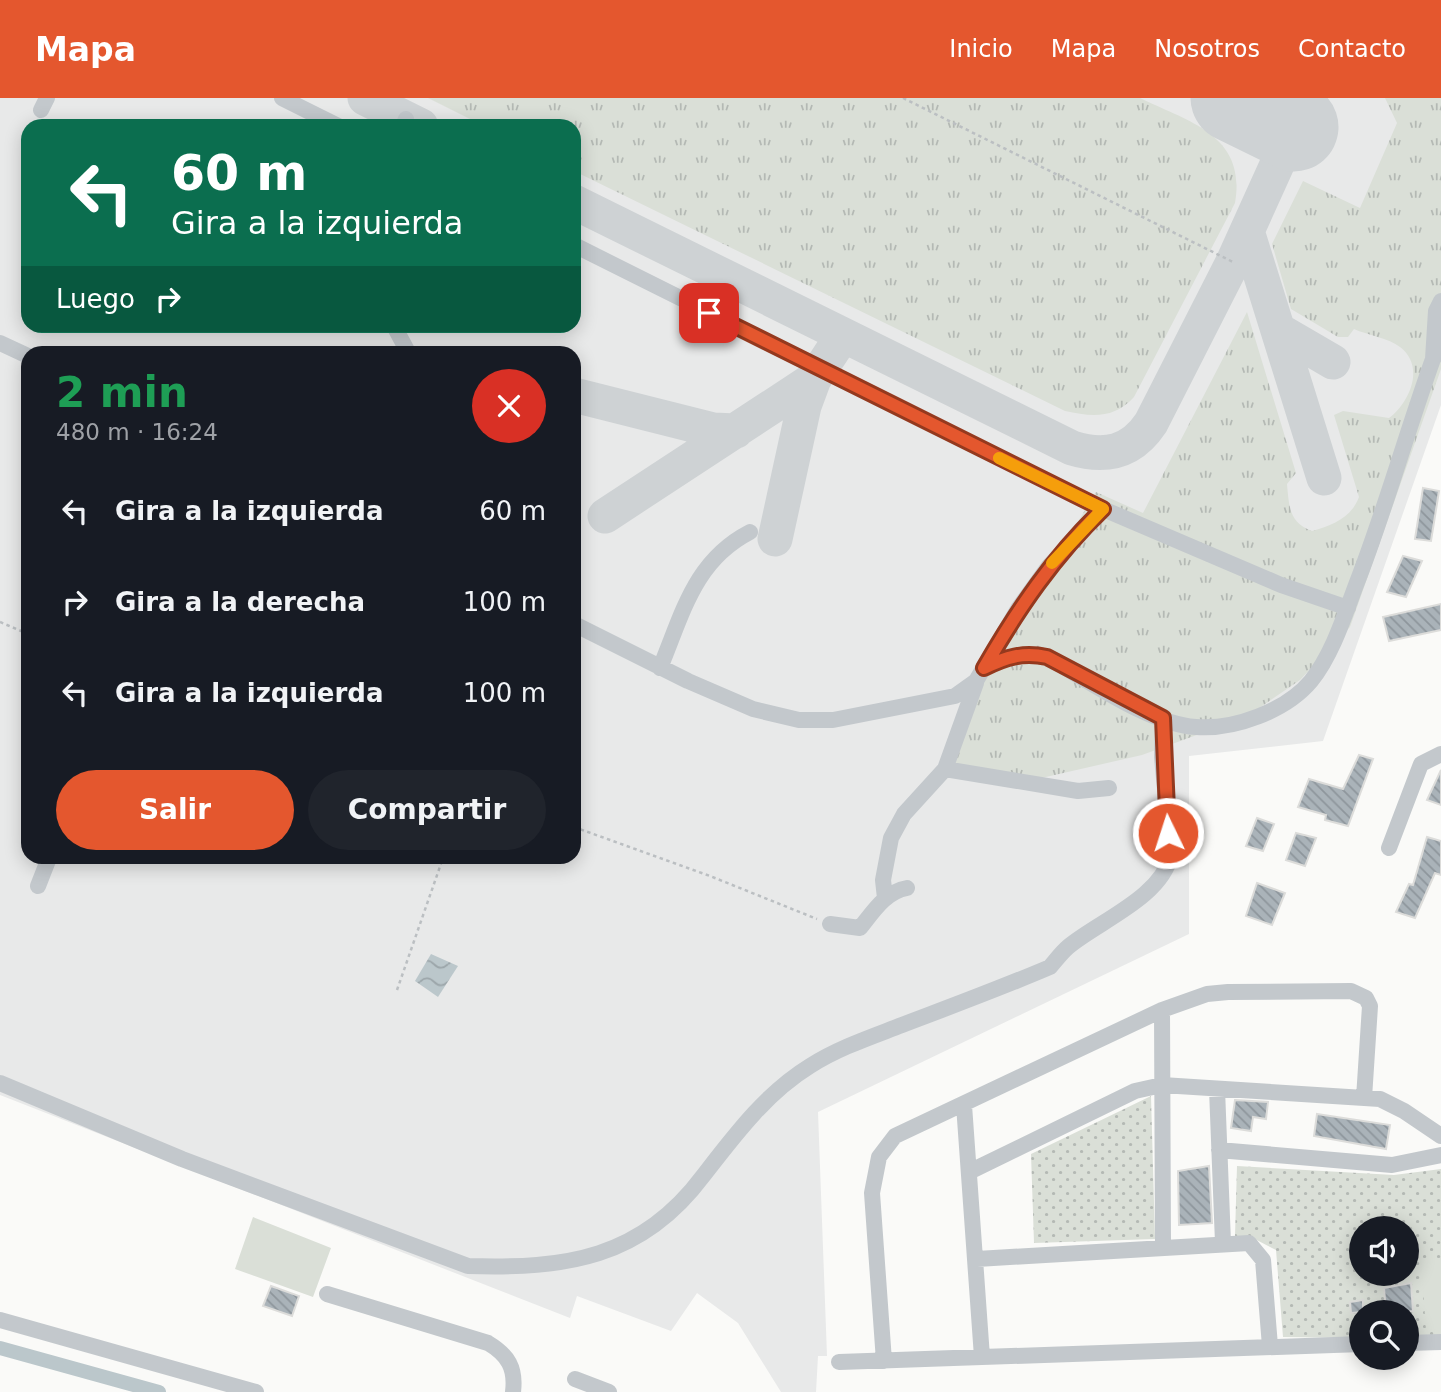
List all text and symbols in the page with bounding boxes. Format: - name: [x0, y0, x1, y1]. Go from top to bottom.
- text: Mapa: [35, 30, 136, 69]
- text: Inicio: [949, 35, 1013, 63]
- text: Mapa: [1051, 35, 1116, 63]
- text: Nosotros: [1154, 35, 1260, 63]
- text: Contacto: [1298, 35, 1406, 63]
- text: 60 m: [171, 145, 307, 202]
- icon: left: [56, 147, 147, 238]
- text: Gira a la izquierda: [171, 204, 463, 242]
- icon: right: [149, 280, 187, 318]
- pin: [679, 283, 739, 343]
- text: Luego: [56, 284, 135, 314]
- icon: arrive: [690, 294, 728, 332]
- text: 2 min: [56, 368, 188, 417]
- button: close: [472, 369, 546, 443]
- text: 480 m · 16:24: [56, 419, 218, 445]
- icon: left: [56, 492, 94, 530]
- text: Gira a la izquierda: [115, 496, 383, 526]
- text: 60 m: [479, 496, 546, 526]
- icon: right: [56, 583, 94, 621]
- text: Gira a la derecha: [115, 587, 365, 617]
- text: 100 m: [463, 587, 546, 617]
- icon: left: [56, 674, 94, 712]
- text: Gira a la izquierda: [115, 678, 383, 708]
- text: 100 m: [463, 678, 546, 708]
- button: Salir: [56, 770, 294, 850]
- button: Compartir: [308, 770, 546, 850]
- position arrow: [1131, 796, 1205, 870]
- map controls: [1349, 1216, 1419, 1370]
- button: sound: [1349, 1216, 1419, 1286]
- button: search: [1349, 1300, 1419, 1370]

